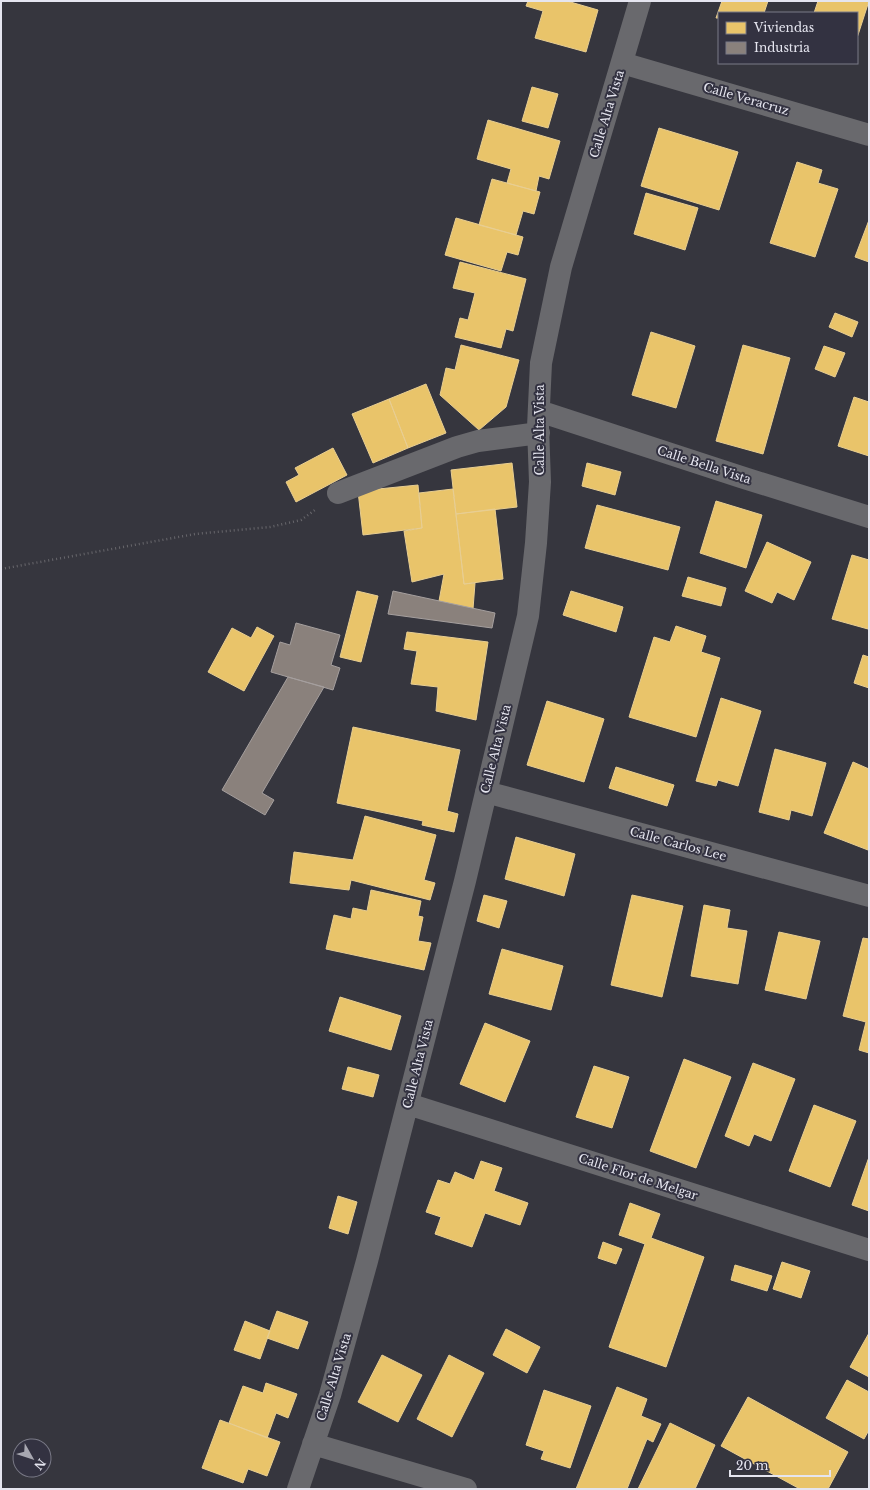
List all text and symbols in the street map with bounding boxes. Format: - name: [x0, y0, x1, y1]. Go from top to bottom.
- legend: [718, 12, 858, 64]
- text: Viviendas: [753, 20, 814, 35]
- text: Industria: [754, 40, 810, 55]
- street label: Calle Alta Vista: [586, 68, 627, 160]
- street label: Calle Veracruz: [702, 79, 791, 118]
- street label: Calle Alta Vista: [532, 384, 547, 476]
- street label: Calle Bella Vista: [655, 442, 753, 487]
- street label: Calle Alta Vista: [477, 703, 514, 795]
- street label: Calle Carlos Lee: [628, 823, 728, 864]
- street label: Calle Alta Vista: [399, 1018, 436, 1110]
- street label: Calle Flor de Melgar: [577, 1150, 700, 1203]
- street label: Calle Alta Vista: [313, 1331, 354, 1423]
- north arrow: [12, 1438, 52, 1478]
- scale bar: [730, 1452, 830, 1478]
- text: N: [31, 1456, 48, 1473]
- text: 20 m: [736, 1458, 768, 1473]

